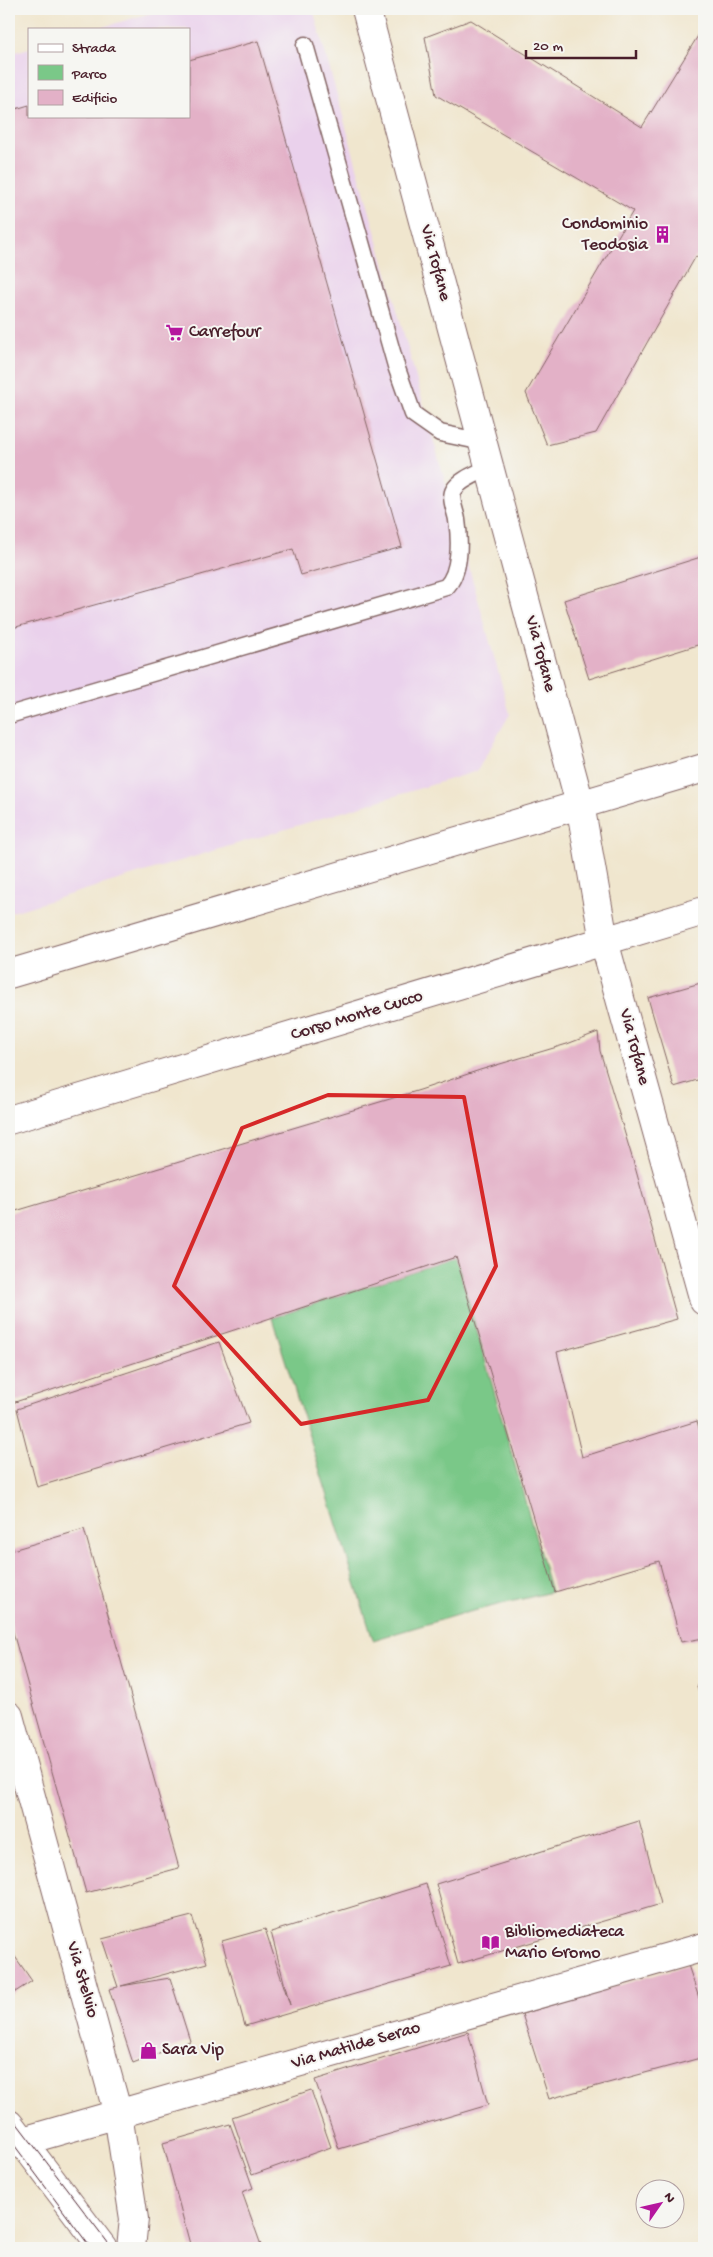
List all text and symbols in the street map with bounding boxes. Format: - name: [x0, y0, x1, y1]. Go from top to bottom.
- legend: [28, 28, 190, 118]
- scale bar: [526, 28, 636, 60]
- text: 20 m: [533, 38, 563, 56]
- text: Strada: [72, 40, 117, 58]
- text: Parco: [71, 66, 107, 84]
- text: Edificio: [72, 90, 118, 108]
- place label: Condominio Teodosia: [562, 214, 649, 256]
- street label: Via Tofane: [415, 222, 455, 304]
- building icon: Condominio Teodosia: [652, 224, 672, 244]
- supermarket icon: Carrefour: [165, 322, 185, 342]
- place label: Carrefour: [189, 322, 262, 343]
- street label: Via Tofane: [520, 613, 560, 695]
- street label: Corso Monte Cucco: [289, 986, 425, 1046]
- street label: Via Tofane: [614, 1006, 654, 1088]
- place label: Bibliomediateca Mario Gromo: [504, 1922, 625, 1964]
- library icon: Bibliomediateca Mario Gromo: [481, 1932, 501, 1952]
- street label: Via Stelvio: [61, 1939, 103, 2021]
- street label: Via Matilde Serao: [288, 2018, 423, 2075]
- shop icon: Sara Vip: [138, 2040, 158, 2060]
- place label: Sara Vip: [162, 2040, 224, 2061]
- north arrow: [636, 2180, 686, 2230]
- text: N: [659, 2190, 678, 2207]

